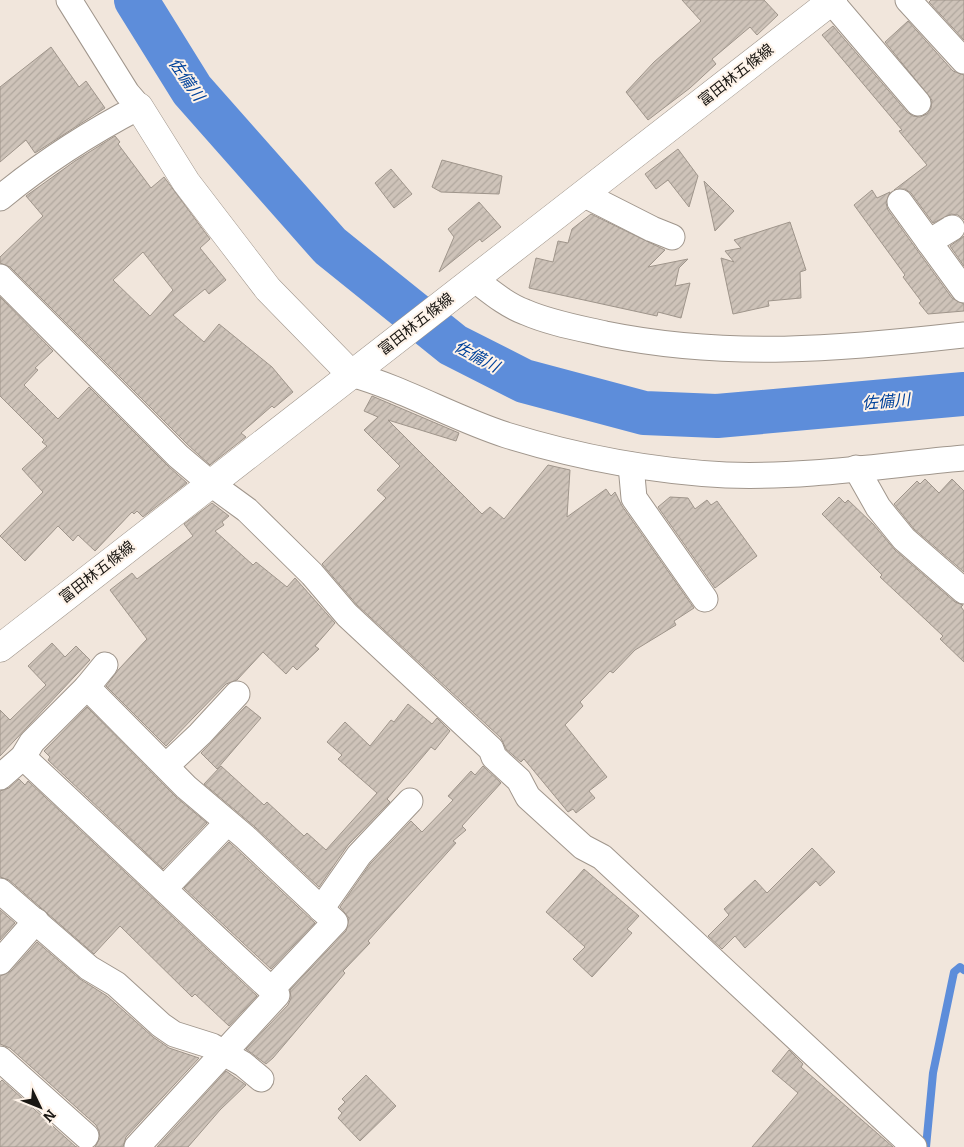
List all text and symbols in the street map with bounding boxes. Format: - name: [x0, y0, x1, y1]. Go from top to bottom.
- street label: 富田林五條線: [695, 40, 777, 110]
- water label: 佐備川: [165, 54, 209, 106]
- street label: 富田林五條線: [375, 289, 457, 359]
- water label: 佐備川: [451, 337, 504, 377]
- water label: 佐備川: [861, 390, 913, 413]
- street label: 富田林五條線: [56, 537, 138, 607]
- north arrow: [15, 1082, 65, 1132]
- text: N: [39, 1106, 59, 1125]

